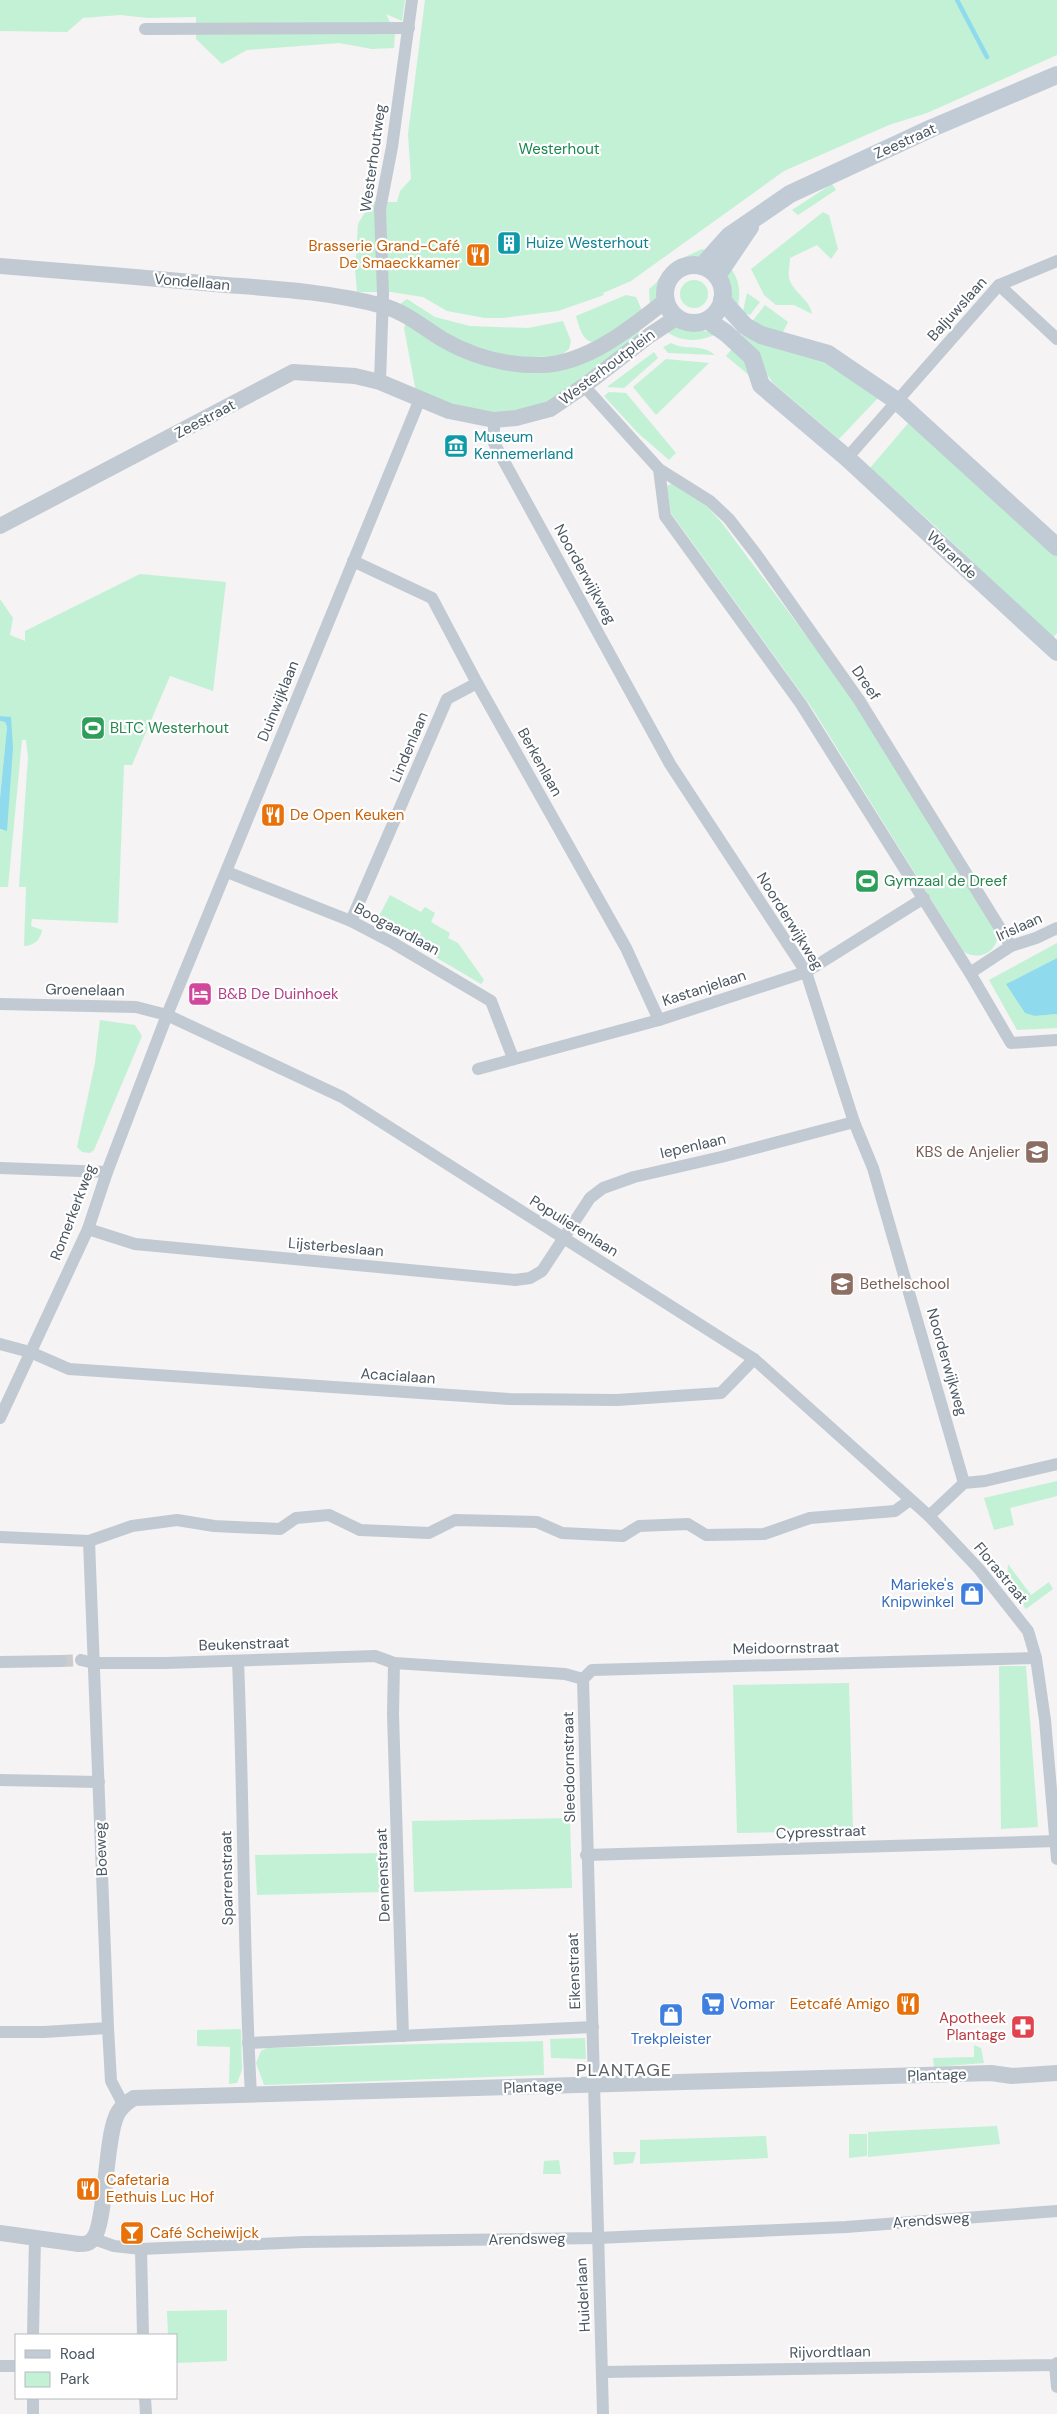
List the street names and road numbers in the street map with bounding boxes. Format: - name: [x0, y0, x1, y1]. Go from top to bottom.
- street label: Westerhoutweg: [355, 103, 391, 213]
- street label: Zeestraat: [871, 118, 939, 164]
- street label: Vondellaan: [153, 269, 231, 295]
- street label: Baljuwslaan: [923, 273, 991, 345]
- street label: Westerhoutplein: [555, 325, 659, 409]
- street label: Zeestraat: [171, 395, 239, 443]
- street label: Noorderwijkweg: [549, 521, 621, 627]
- street label: Warande: [922, 526, 982, 584]
- street label: Duinwijklaan: [253, 658, 303, 744]
- street label: Dreef: [847, 662, 885, 704]
- street label: Lindenlaan: [385, 709, 433, 785]
- street label: Berkenlaan: [513, 724, 567, 800]
- street label: Noorderwijkweg: [752, 869, 828, 973]
- street label: Boogaardlaan: [351, 898, 443, 960]
- street label: Irislaan: [993, 908, 1045, 946]
- street label: Kastanjelaan: [660, 965, 748, 1011]
- street label: Groenelaan: [45, 979, 125, 1001]
- street label: Iepenlaan: [658, 1129, 728, 1163]
- street label: Romerkerkweg: [45, 1161, 101, 1263]
- street label: Populierenlaan: [526, 1191, 622, 1261]
- street label: Lijsterbeslaan: [287, 1233, 385, 1261]
- street label: Noorderwijkweg: [922, 1306, 972, 1418]
- street label: Acacialaan: [360, 1363, 436, 1389]
- street label: Florastraat: [969, 1538, 1033, 1608]
- street label: Beukenstraat: [198, 1632, 290, 1656]
- street label: Meidoornstraat: [732, 1637, 840, 1659]
- street label: Sleedoornstraat: [558, 1711, 580, 1823]
- street label: Cypresstraat: [775, 1820, 867, 1844]
- street label: Boeweg: [90, 1822, 112, 1876]
- street label: Dennenstraat: [371, 1828, 395, 1922]
- street label: Sparrenstraat: [216, 1830, 238, 1926]
- street label: Eikenstraat: [563, 1932, 585, 2010]
- street label: Plantage: [907, 2064, 967, 2086]
- street label: Plantage: [503, 2076, 563, 2098]
- street label: Arendsweg: [892, 2207, 970, 2233]
- street label: Arendsweg: [488, 2228, 566, 2250]
- street label: Huiderlaan: [571, 2257, 595, 2333]
- street label: Rijvordtlaan: [789, 2341, 871, 2363]

